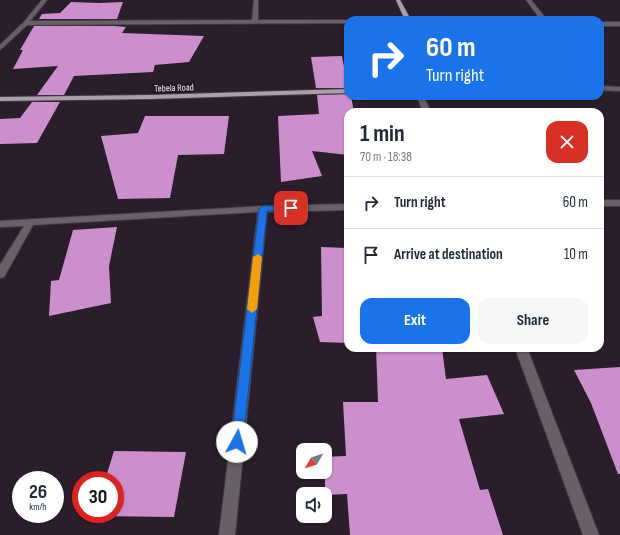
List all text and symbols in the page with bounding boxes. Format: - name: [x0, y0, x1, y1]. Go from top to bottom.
- text: 60 m: [426, 31, 475, 64]
- icon: right: [360, 32, 412, 84]
- text: Turn right: [426, 65, 484, 86]
- street label: Tebela Road: [154, 81, 194, 95]
- text: 1 min: [360, 119, 405, 148]
- button: close: [546, 121, 588, 163]
- text: 70 m · 18:38: [360, 149, 412, 165]
- pin: [274, 191, 308, 225]
- icon: right: [360, 192, 382, 214]
- text: Turn right: [394, 193, 446, 212]
- text: 60 m: [563, 193, 588, 212]
- icon: arrive: [280, 197, 302, 219]
- icon: arrive: [360, 244, 382, 266]
- text: Arrive at destination: [394, 245, 503, 264]
- text: 10 m: [564, 245, 588, 264]
- button: Exit: [360, 298, 470, 344]
- button: Share: [478, 298, 588, 344]
- position arrow: [216, 421, 258, 463]
- north arrow: [296, 443, 332, 479]
- map controls: [296, 443, 332, 523]
- speed limit sign: 30: [72, 471, 124, 523]
- text: 26: [29, 480, 47, 504]
- button: sound: [296, 487, 332, 523]
- text: km/h: [29, 501, 47, 513]

